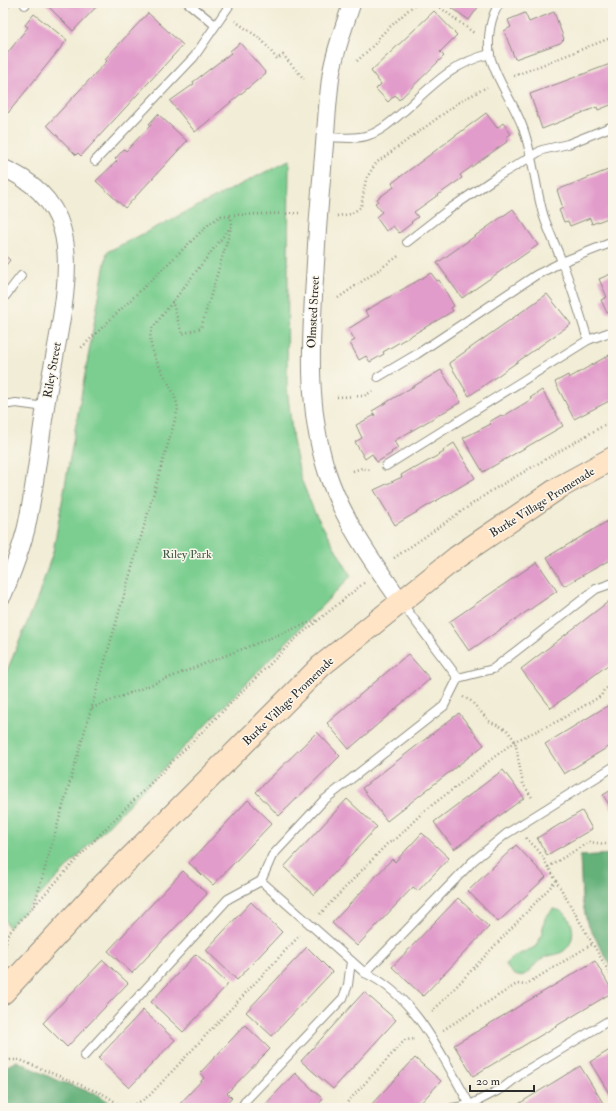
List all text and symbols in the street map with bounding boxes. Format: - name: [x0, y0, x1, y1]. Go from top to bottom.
- street label: Olmsted Street: [304, 275, 323, 349]
- street label: Riley Street: [40, 341, 65, 399]
- street label: Burke Village Promenade: [487, 464, 598, 541]
- park label: Riley Park: [162, 547, 212, 562]
- street label: Burke Village Promenade: [240, 654, 337, 749]
- scale bar: [470, 1067, 534, 1093]
- text: 20 m: [476, 1074, 501, 1089]

